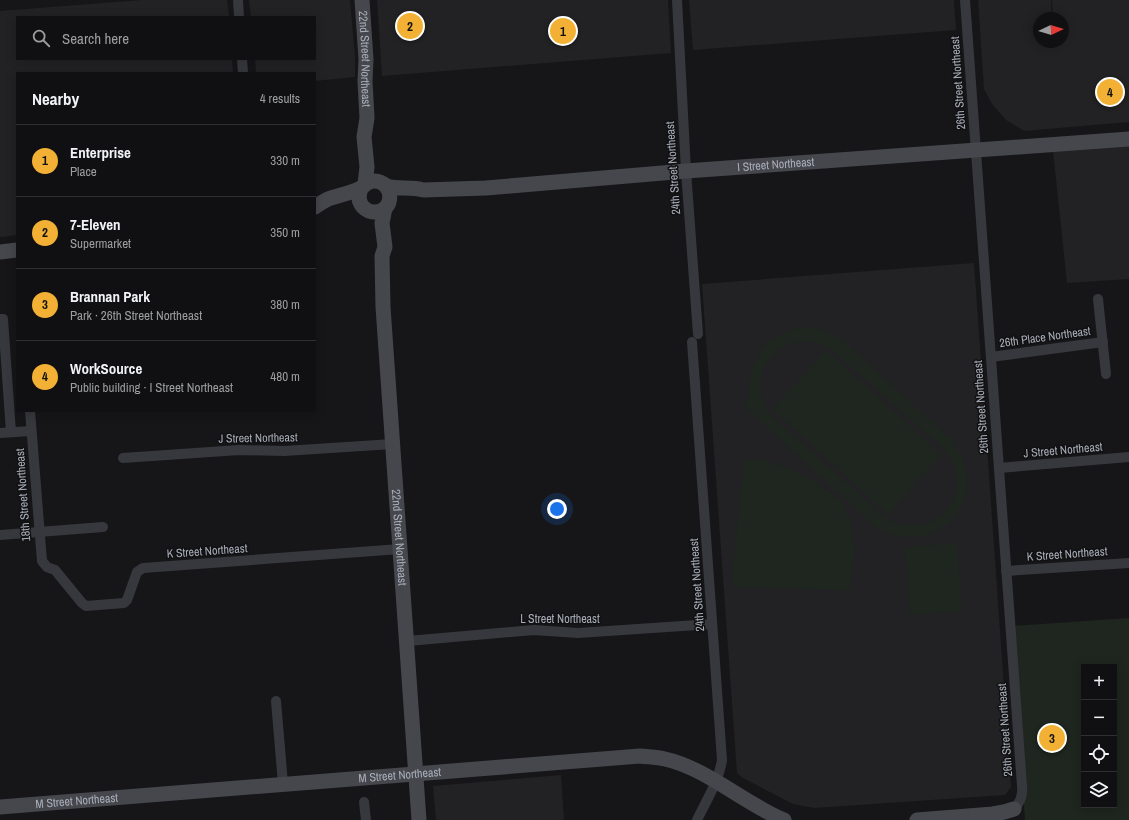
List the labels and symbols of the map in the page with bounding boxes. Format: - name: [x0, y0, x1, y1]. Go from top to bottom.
- street label: 22nd Street Northeast: [355, 10, 374, 108]
- pin: 2: [397, 11, 423, 41]
- north arrow: [1033, 12, 1069, 48]
- pin: 1: [550, 16, 576, 46]
- street label: 26th Street Northeast: [947, 36, 969, 130]
- pin: 4: [1097, 77, 1123, 107]
- street label: 24th Street Northeast: [662, 121, 684, 215]
- street label: I Street Northeast: [737, 154, 815, 175]
- street label: 26th Place Northeast: [998, 323, 1092, 351]
- street label: 26th Street Northeast: [970, 360, 992, 454]
- street label: J Street Northeast: [218, 429, 298, 447]
- street label: J Street Northeast: [1023, 439, 1103, 461]
- street label: 18th Street Northeast: [12, 448, 34, 542]
- street label: 22nd Street Northeast: [388, 489, 411, 586]
- your location: [547, 499, 567, 519]
- street label: 24th Street Northeast: [686, 538, 708, 632]
- street label: K Street Northeast: [166, 540, 248, 562]
- street label: K Street Northeast: [1026, 543, 1108, 565]
- street label: L Street Northeast: [520, 611, 600, 627]
- street label: 26th Street Northeast: [994, 683, 1016, 777]
- pin: 3: [1039, 723, 1065, 753]
- street label: M Street Northeast: [358, 764, 442, 786]
- street label: M Street Northeast: [35, 790, 119, 812]

